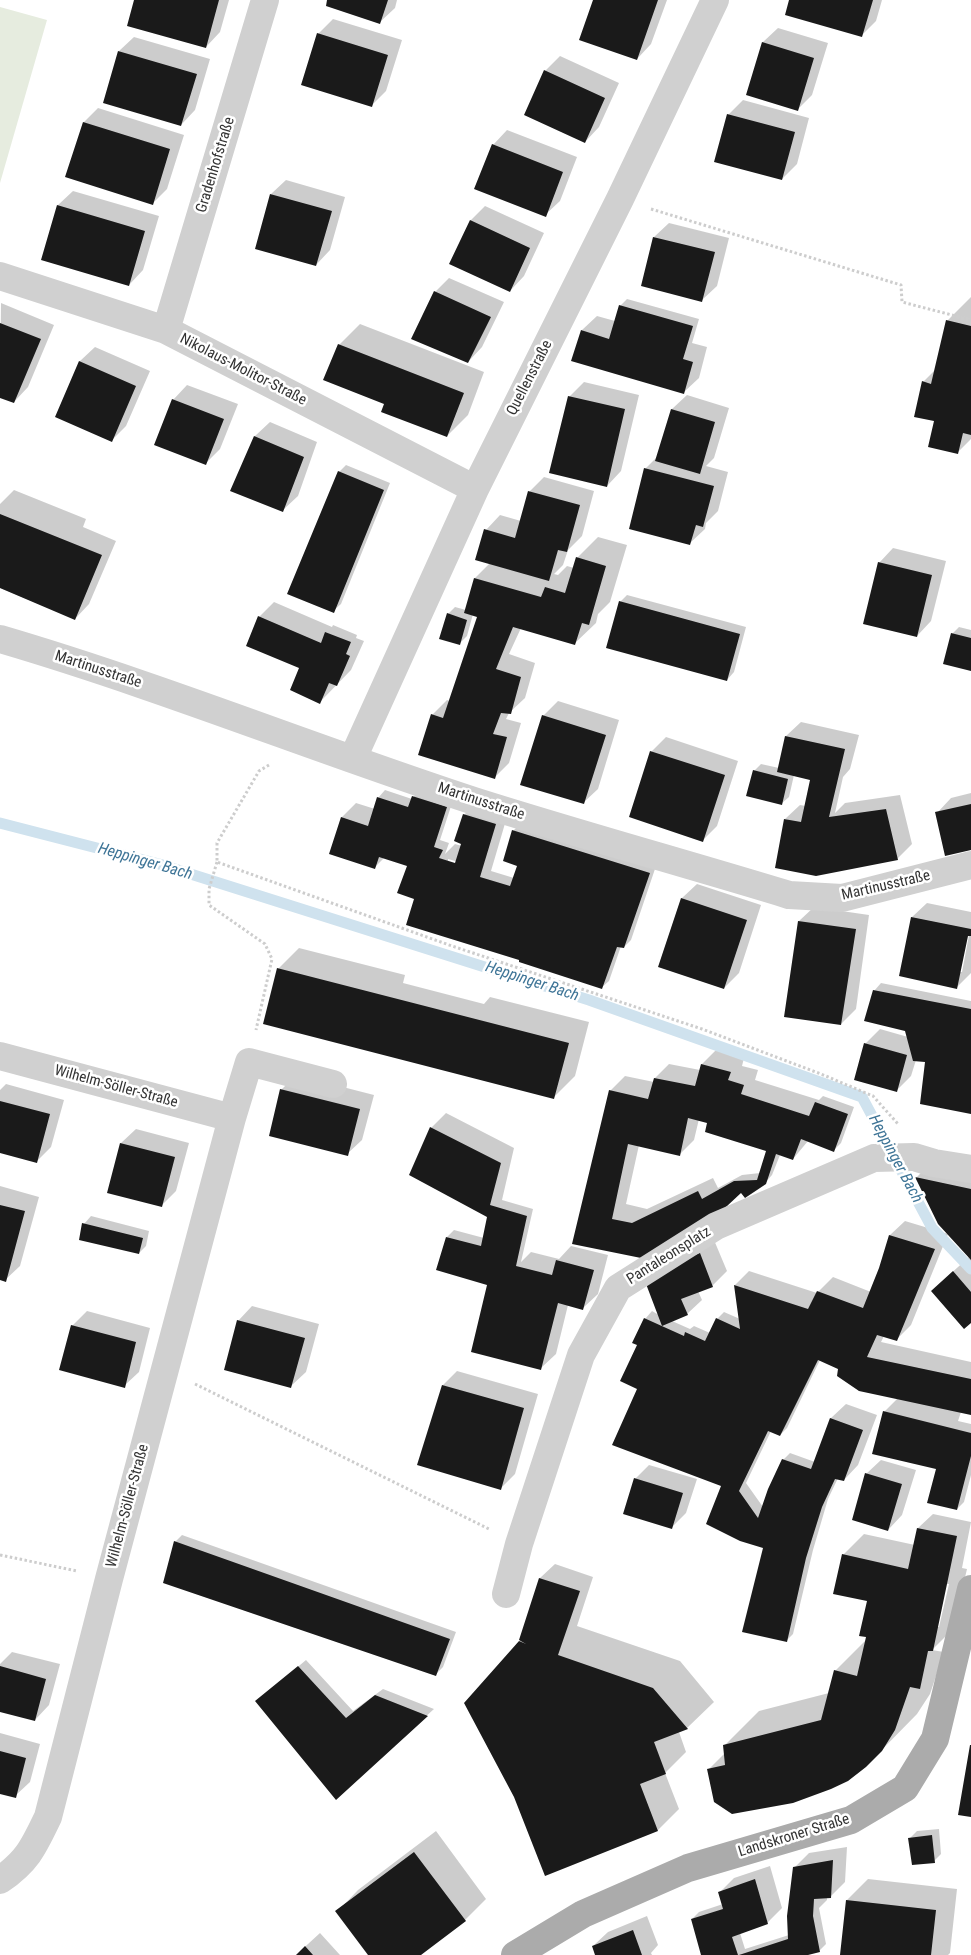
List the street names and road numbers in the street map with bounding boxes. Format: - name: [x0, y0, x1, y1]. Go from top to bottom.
- street label: Gradenhofstraße: [193, 115, 239, 215]
- street label: Nikolaus-Molitor-Straße: [177, 330, 309, 410]
- street label: Quellenstraße: [503, 337, 557, 419]
- street label: Martinusstraße: [52, 647, 144, 693]
- street label: Martinusstraße: [435, 779, 527, 825]
- street label: Martinusstraße: [840, 867, 932, 905]
- street label: Wilhelm-Söller-Straße: [52, 1062, 180, 1112]
- street label: Pantaleonsplatz: [624, 1223, 714, 1289]
- street label: Wilhelm-Söller-Straße: [103, 1442, 153, 1570]
- street label: Landskroner Straße: [736, 1811, 852, 1861]

